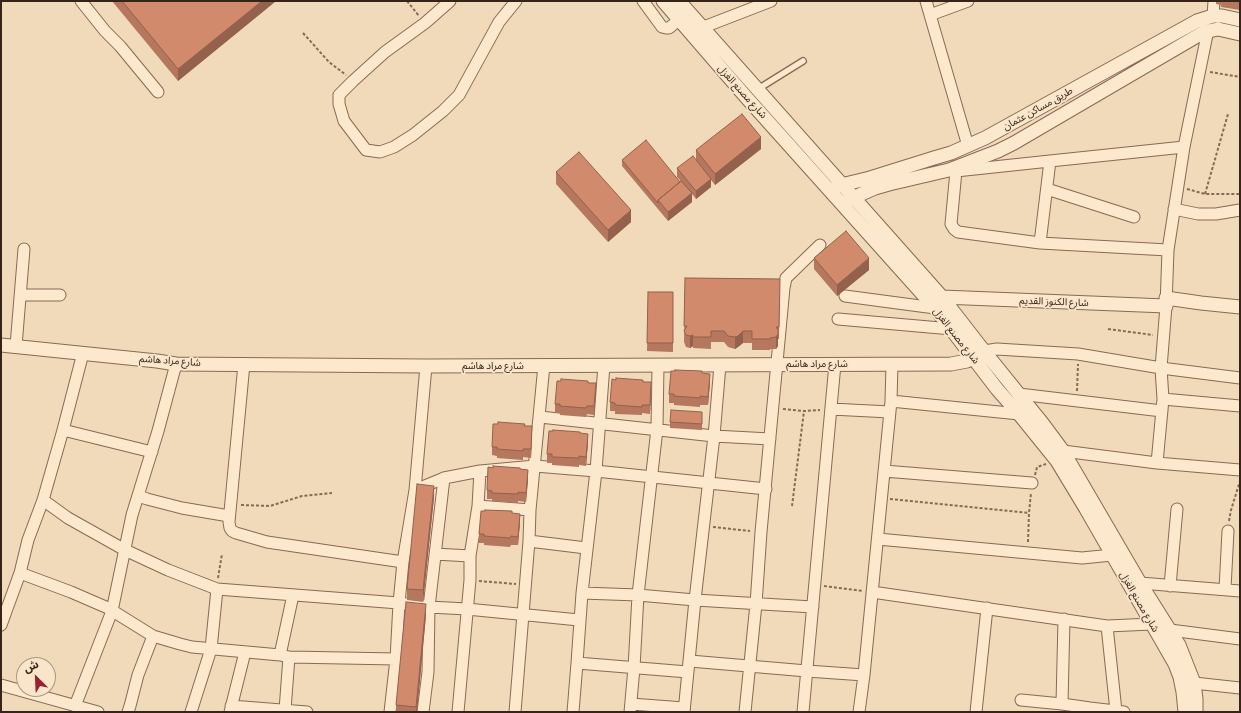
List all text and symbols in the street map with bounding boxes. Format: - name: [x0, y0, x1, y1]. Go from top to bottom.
- street label: شارع مصنع الغزل: [715, 63, 769, 121]
- street label: طريق مساكن عثمان: [1001, 85, 1075, 133]
- street label: شارع الكنوز القديم: [1019, 295, 1089, 309]
- street label: شارع مصنع الغزل: [930, 305, 982, 367]
- street label: شارع مراد هاشم: [139, 353, 201, 369]
- street label: شارع مراد هاشم: [786, 358, 848, 370]
- street label: شارع مراد هاشم: [462, 360, 524, 372]
- street label: شارع مصنع الغزل: [1117, 570, 1161, 634]
- north arrow: [16, 657, 56, 697]
- text: ش: [22, 657, 41, 676]

